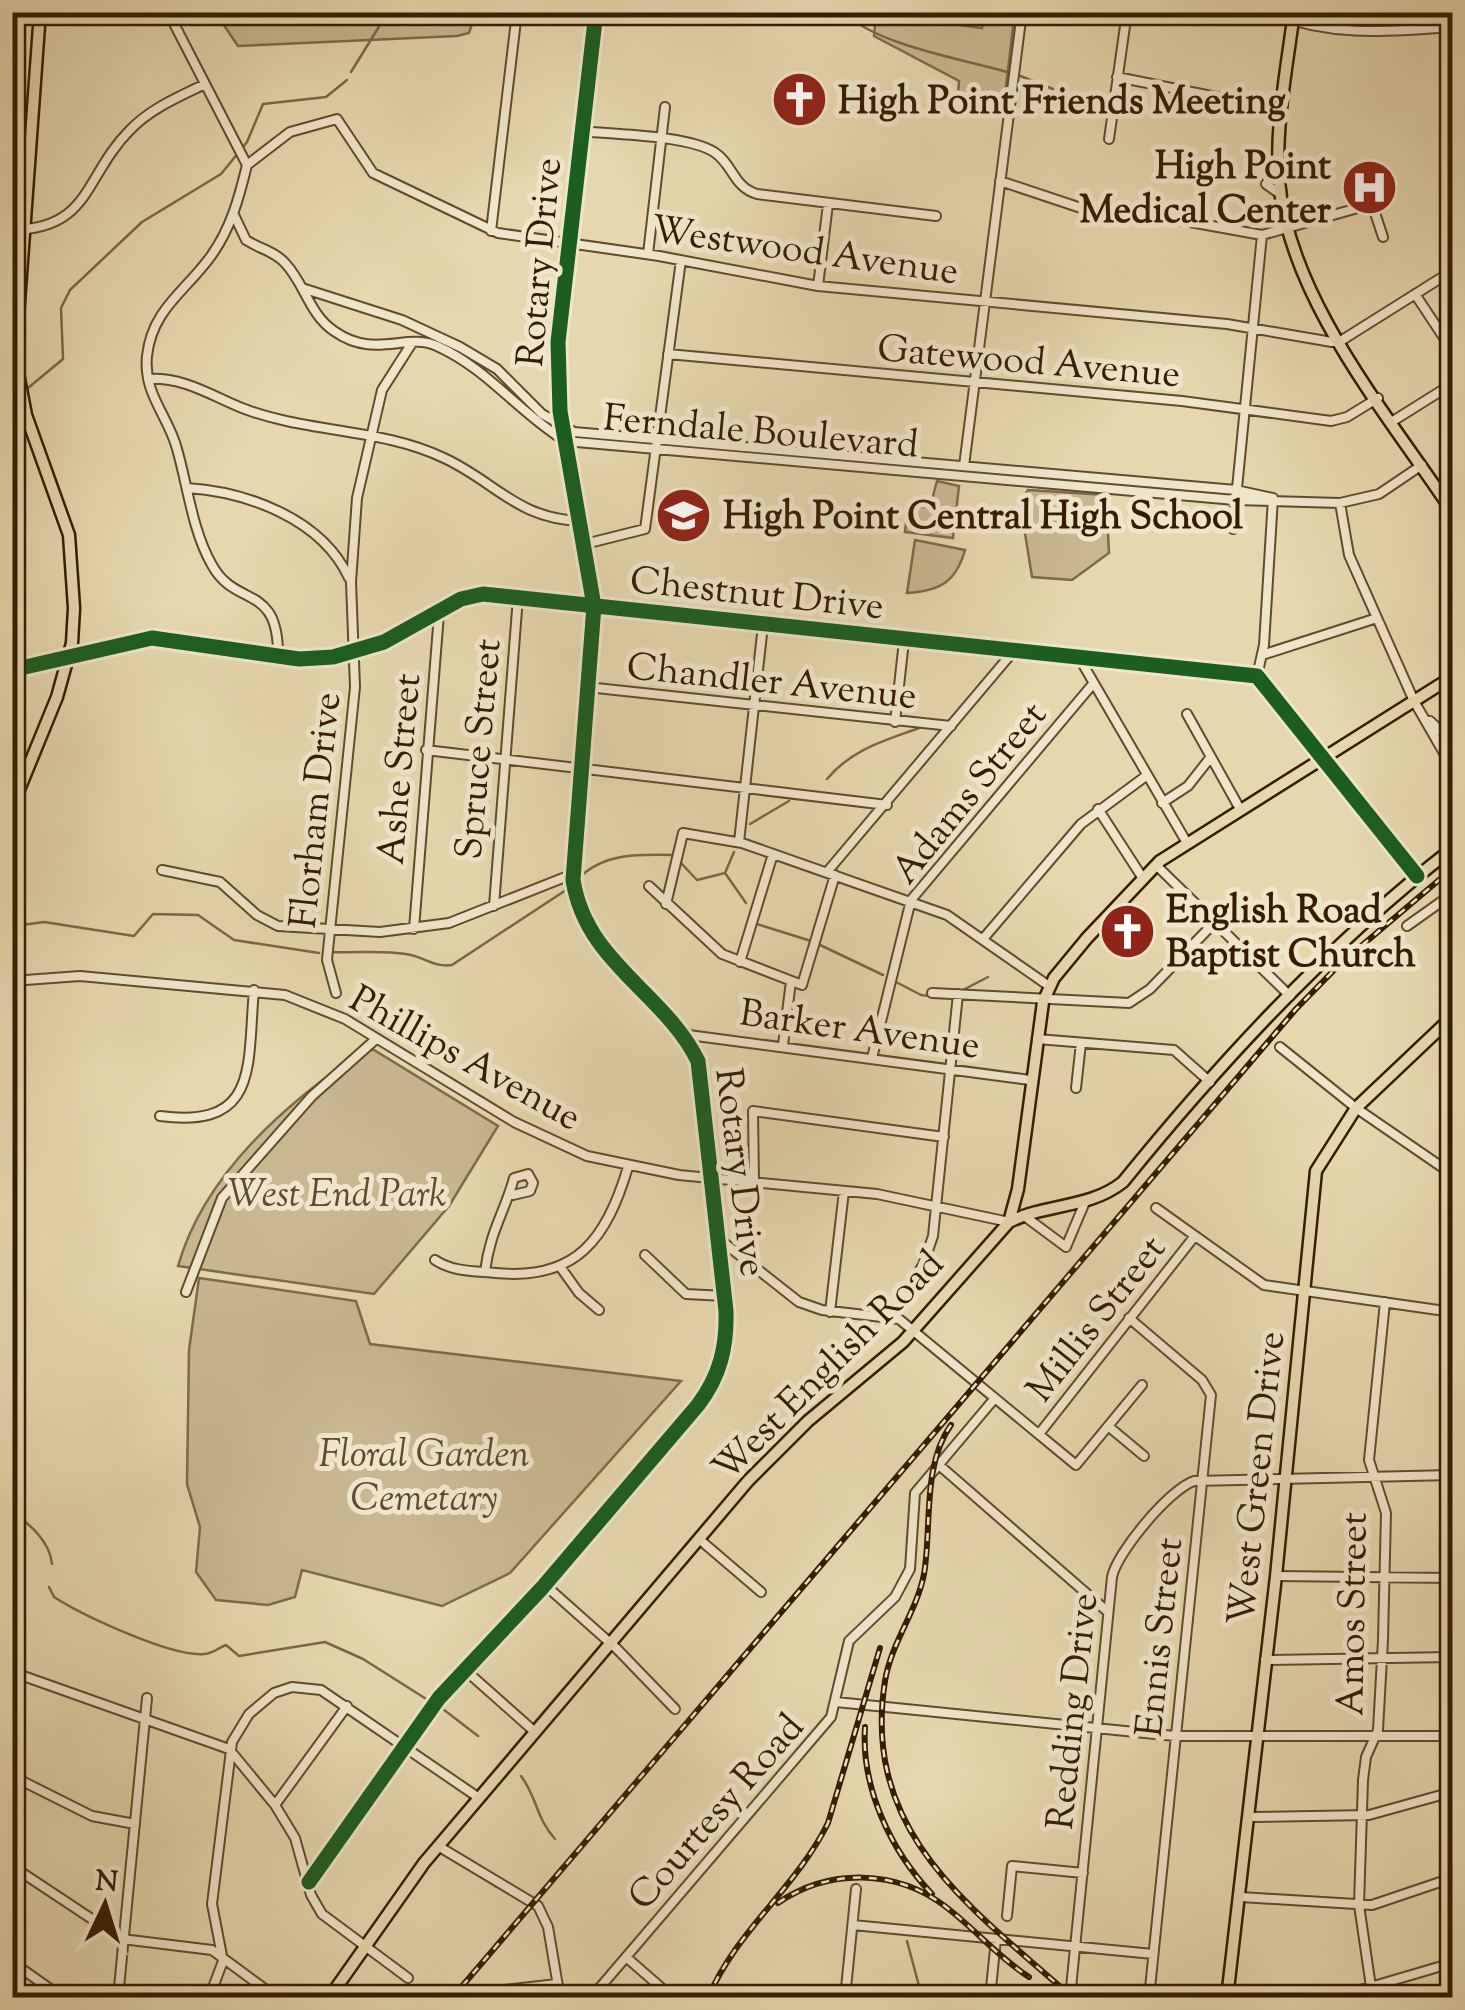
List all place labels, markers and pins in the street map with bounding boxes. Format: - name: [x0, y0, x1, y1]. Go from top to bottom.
- church icon: High Point Friends Meeting: [769, 70, 829, 130]
- place label: High Point Friends Meeting: [838, 77, 1286, 131]
- place label: High Point Medical Center: [1079, 142, 1332, 240]
- hospital icon: High Point Medical Center: [1340, 157, 1400, 217]
- school or university icon: High Point Central High School: [654, 485, 714, 545]
- place label: High Point Central High School: [723, 492, 1244, 546]
- place label: English Road Baptist Church: [1166, 886, 1417, 984]
- church icon: English Road Baptist Church: [1097, 901, 1157, 961]

